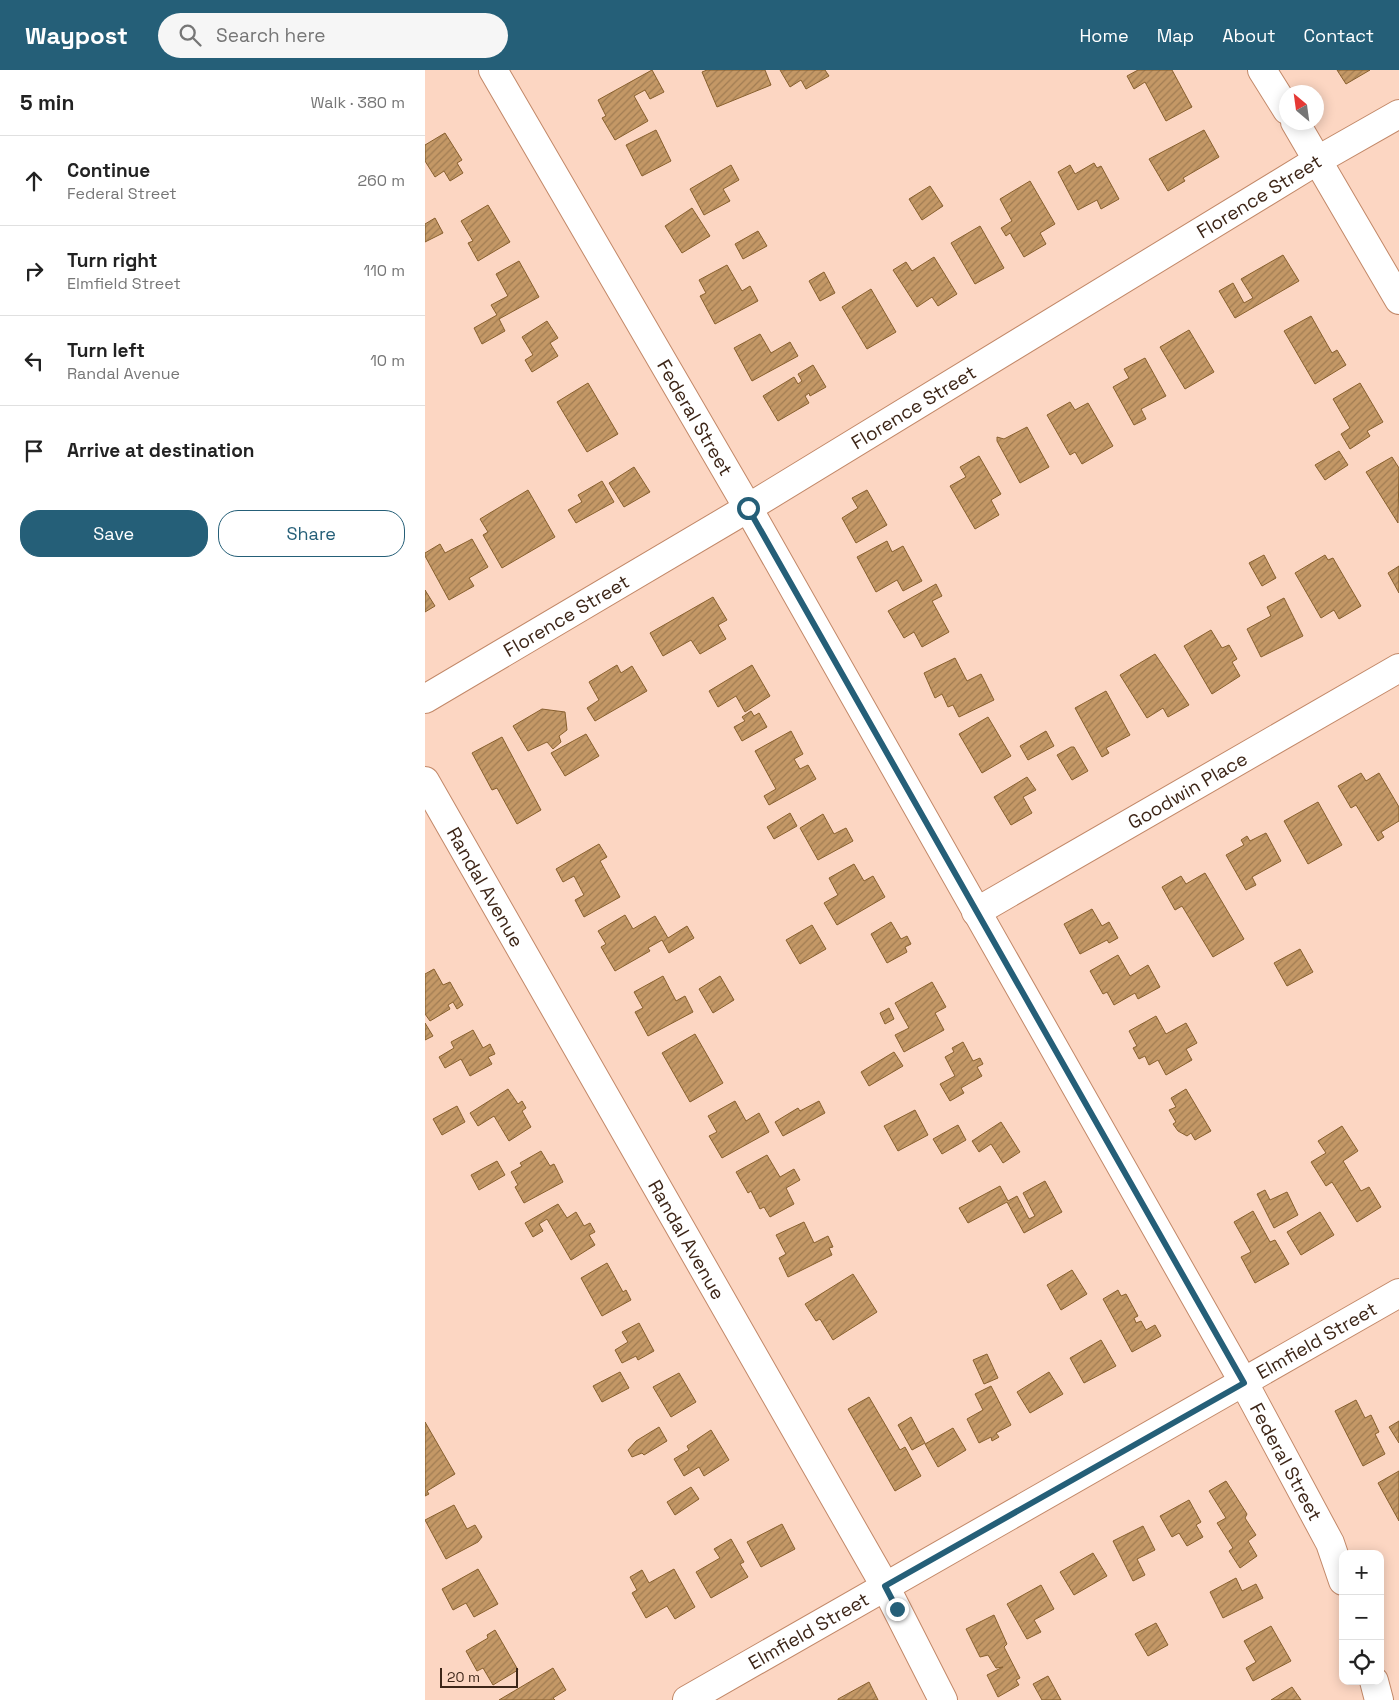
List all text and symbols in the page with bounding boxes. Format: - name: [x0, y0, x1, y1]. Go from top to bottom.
- search box: [158, 13, 508, 58]
- text: Waypost: [25, 20, 128, 51]
- icon: search: [176, 21, 204, 49]
- text: Search here: [216, 23, 326, 48]
- text: Home: [1080, 24, 1129, 47]
- text: Map: [1157, 24, 1194, 47]
- text: About: [1222, 24, 1276, 47]
- text: Contact: [1304, 24, 1374, 47]
- north arrow: [1279, 85, 1324, 130]
- text: 5 min: [20, 89, 74, 116]
- text: Walk · 380 m: [310, 92, 405, 113]
- street label: Florence Street: [1192, 148, 1326, 244]
- text: Continue: [67, 158, 150, 183]
- icon: ahead: [20, 167, 48, 195]
- text: 260 m: [357, 170, 405, 191]
- text: Federal Street: [67, 183, 177, 204]
- text: Turn right: [67, 248, 157, 273]
- icon: right: [20, 257, 48, 285]
- text: 110 m: [363, 260, 405, 281]
- text: Elmfield Street: [67, 273, 181, 294]
- text: Turn left: [67, 338, 145, 363]
- icon: left: [20, 347, 48, 375]
- text: 10 m: [370, 350, 405, 371]
- street label: Federal Street: [652, 355, 739, 480]
- street label: Florence Street: [846, 359, 980, 455]
- text: Randal Avenue: [67, 363, 180, 384]
- icon: arrive: [20, 437, 48, 465]
- text: Arrive at destination: [67, 438, 255, 463]
- route start: [737, 497, 760, 520]
- button: Save: [20, 510, 208, 557]
- button: Share: [218, 510, 405, 557]
- street label: Florence Street: [499, 569, 634, 662]
- street label: Goodwin Place: [1123, 746, 1252, 834]
- street label: Randal Avenue: [441, 822, 530, 951]
- street label: Randal Avenue: [643, 1175, 731, 1304]
- street label: Elmfield Street: [1252, 1296, 1381, 1385]
- street label: Federal Street: [1244, 1398, 1328, 1525]
- map controls: [1339, 1550, 1384, 1685]
- button: +: [1339, 1550, 1384, 1595]
- street label: Elmfield Street: [744, 1586, 873, 1675]
- button: −: [1339, 1595, 1384, 1640]
- route end: [886, 1598, 909, 1621]
- button: locate: [1339, 1640, 1384, 1685]
- scale bar: [440, 1665, 517, 1688]
- text: 20 m: [447, 1668, 480, 1686]

